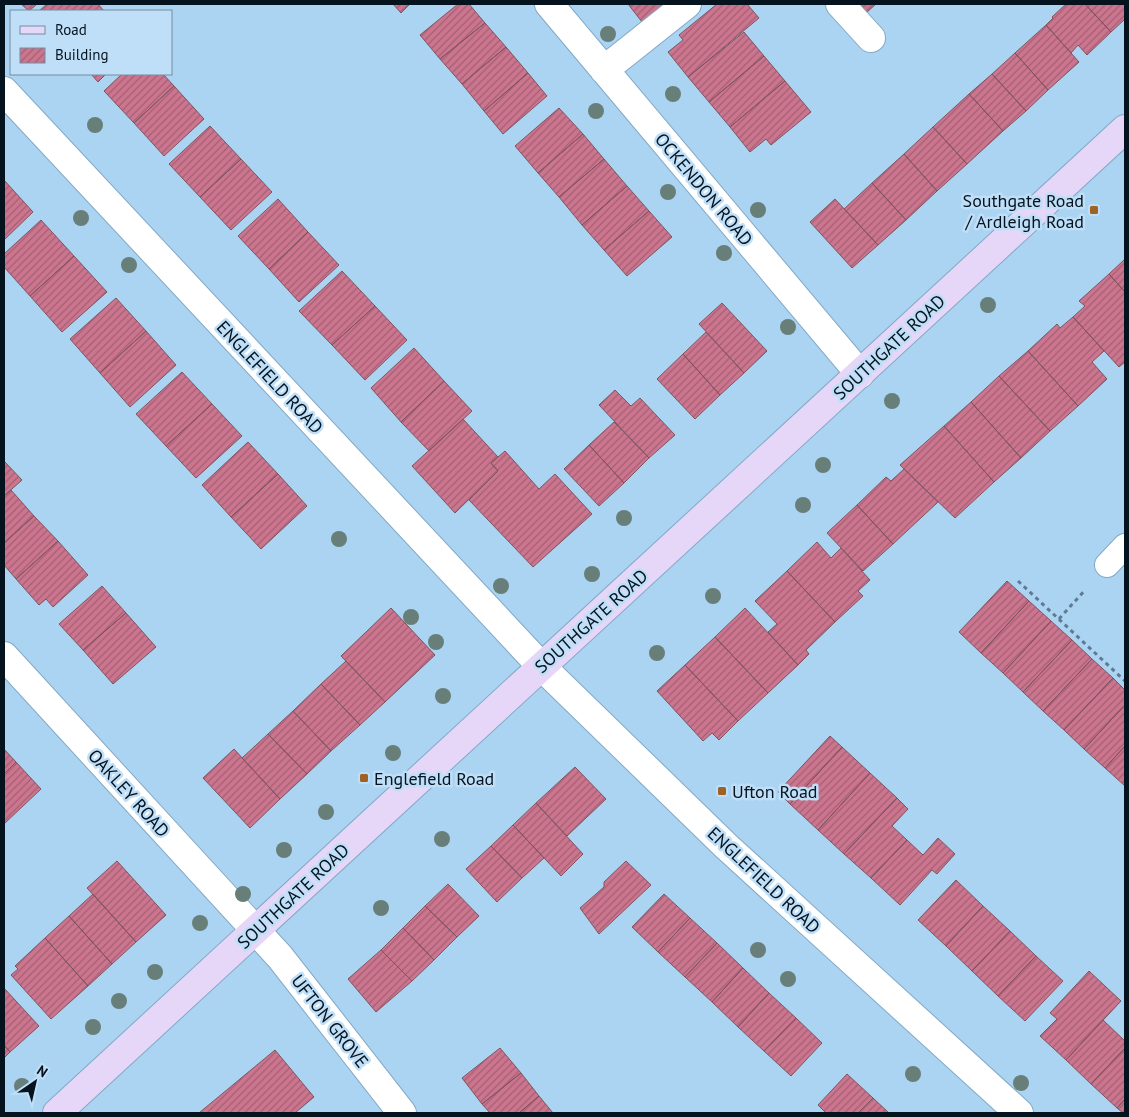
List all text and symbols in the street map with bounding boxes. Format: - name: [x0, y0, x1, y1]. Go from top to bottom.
- legend: [10, 10, 172, 75]
- text: Road: [55, 20, 87, 39]
- text: Building: [55, 45, 109, 64]
- street label: OCKENDON ROAD: [650, 128, 758, 250]
- place label: Southgate Road / Ardleigh Road: [963, 189, 1084, 233]
- marker: Southgate Road / Ardleigh Road: [1088, 204, 1100, 216]
- street label: SOUTHGATE ROAD: [828, 289, 950, 405]
- street label: ENGLEFIELD ROAD: [212, 316, 328, 438]
- street label: SOUTHGATE ROAD: [530, 564, 652, 678]
- street label: OAKLEY ROAD: [83, 744, 175, 842]
- place label: Englefield Road: [374, 767, 494, 790]
- marker: Englefield Road: [358, 772, 370, 784]
- place label: Ufton Road: [732, 780, 818, 803]
- marker: Ufton Road: [716, 785, 728, 797]
- street label: ENGLEFIELD ROAD: [703, 822, 825, 938]
- street label: SOUTHGATE ROAD: [232, 838, 354, 954]
- street label: UFTON GROVE: [286, 970, 374, 1072]
- north arrow: [10, 1057, 60, 1107]
- text: N: [33, 1061, 51, 1081]

